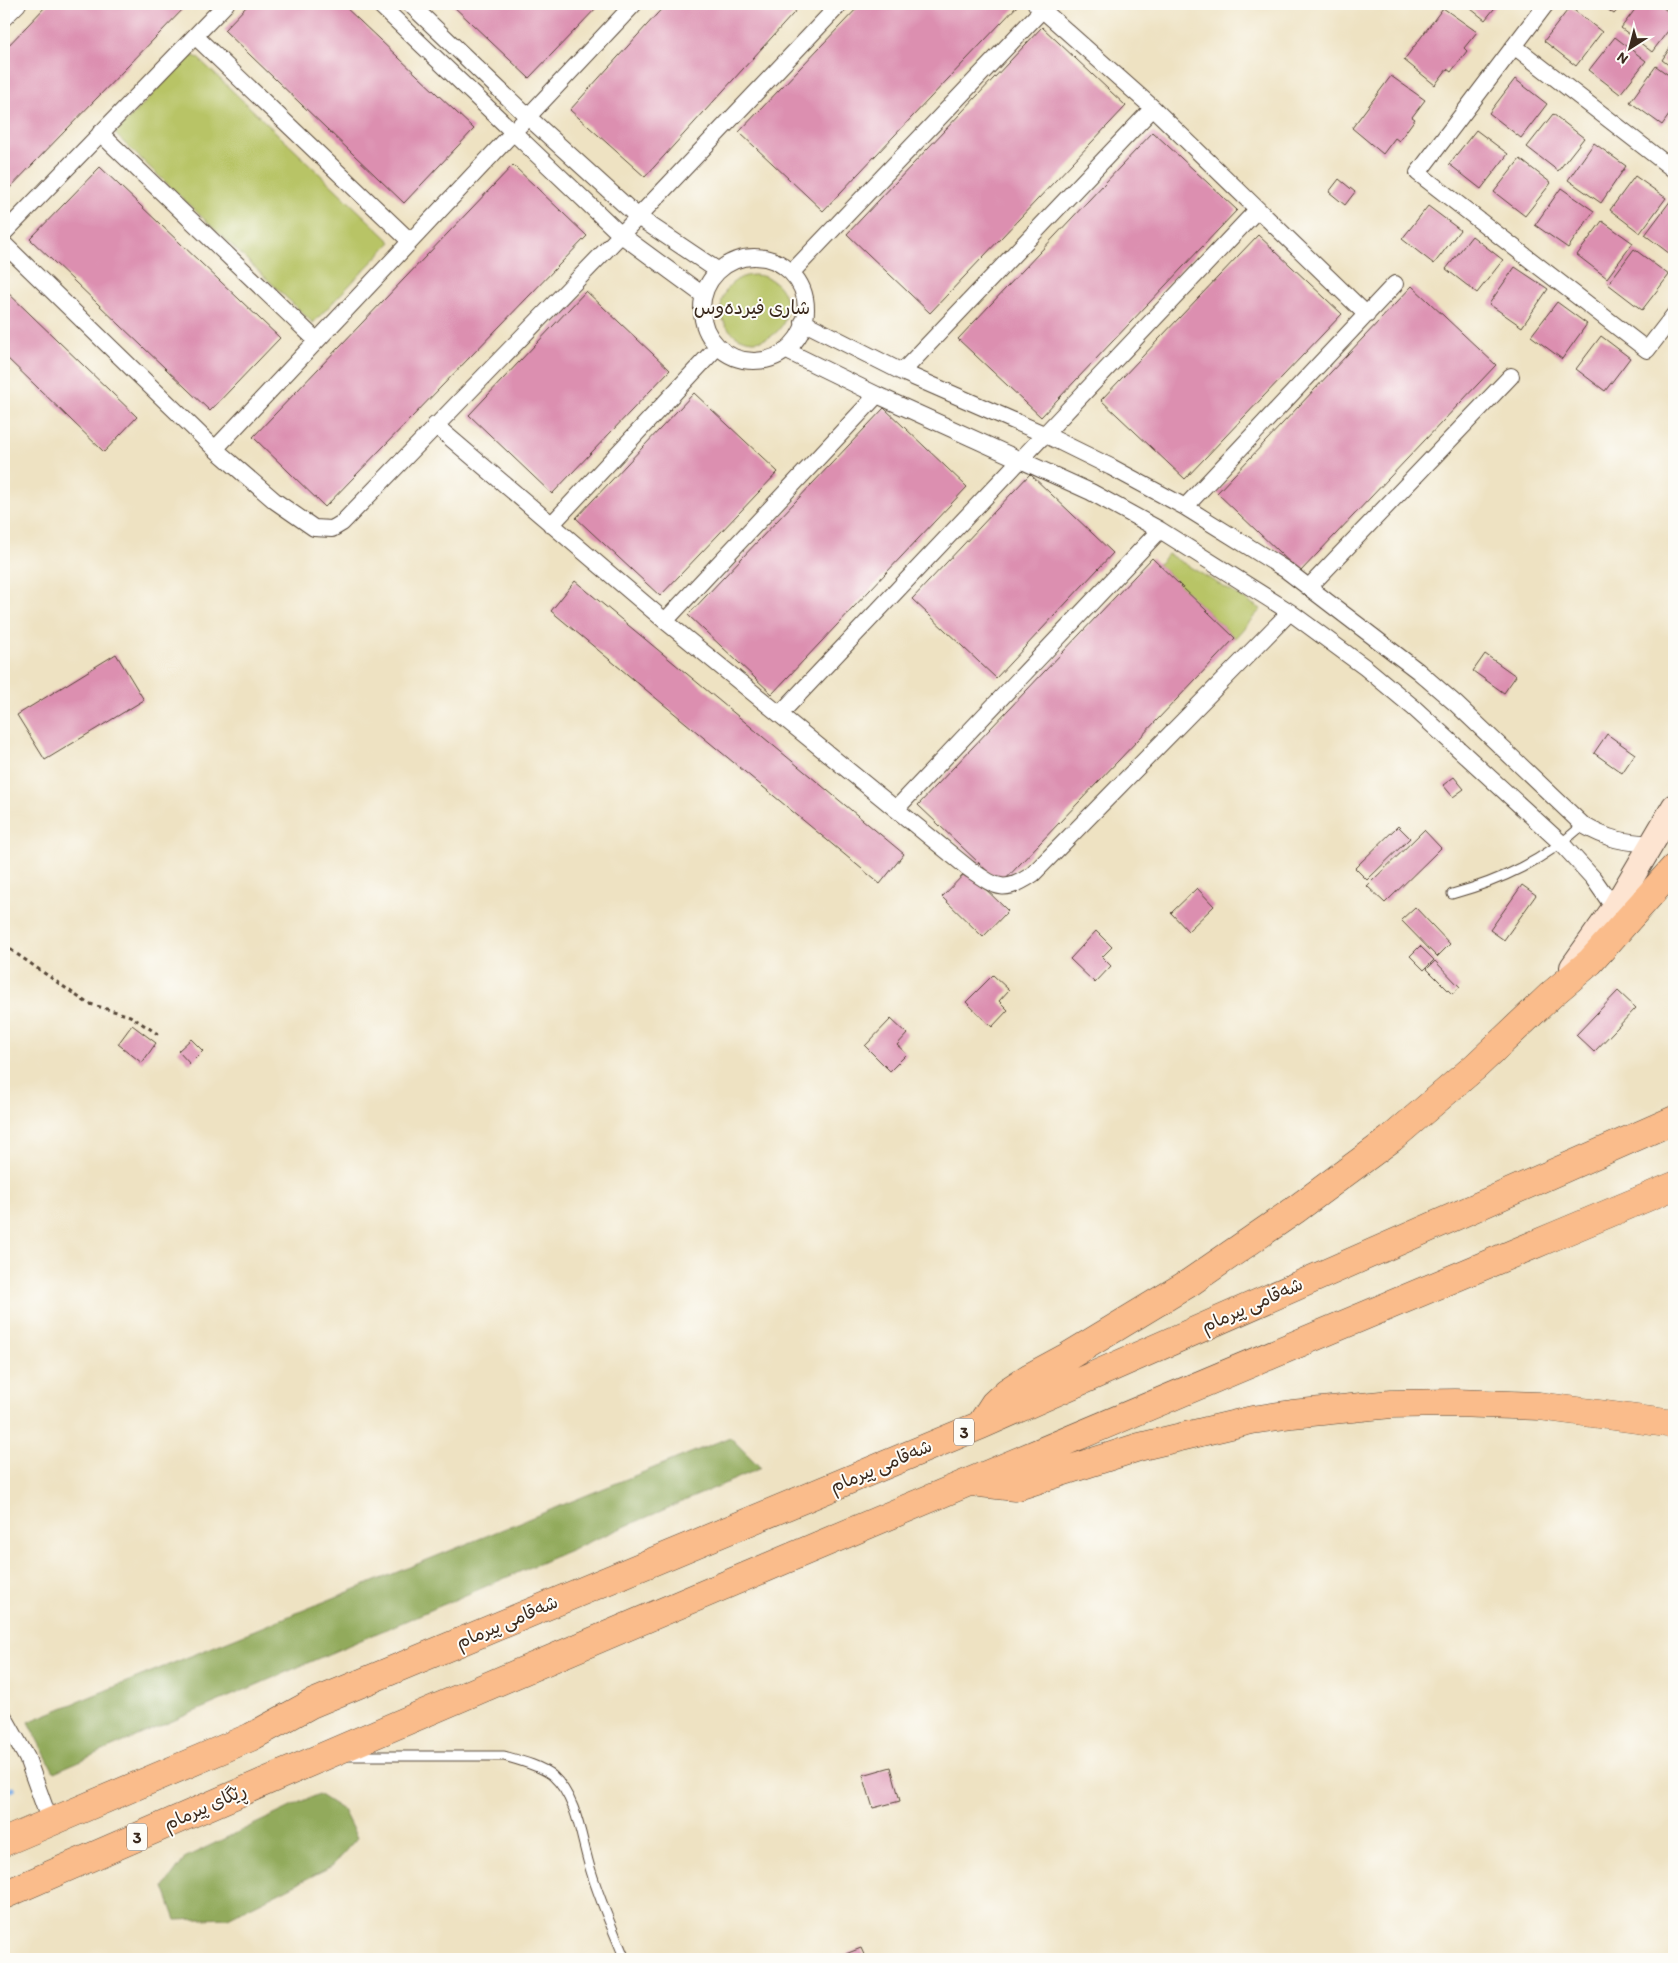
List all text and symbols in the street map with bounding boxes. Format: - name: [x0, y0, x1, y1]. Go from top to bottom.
- north arrow: [1606, 22, 1656, 72]
- text: N: [1614, 48, 1631, 68]
- district label: شاری فیردەوس: [694, 296, 810, 319]
- street label: شەقامی پیرمام: [1198, 1273, 1307, 1340]
- road number: 3: [954, 1418, 974, 1445]
- street label: شەقامی پیرمام: [827, 1435, 937, 1500]
- street label: شەقامی پیرمام: [453, 1591, 563, 1656]
- street label: ڕێگای پیرمام: [160, 1779, 251, 1839]
- road number: 3: [127, 1824, 147, 1850]

